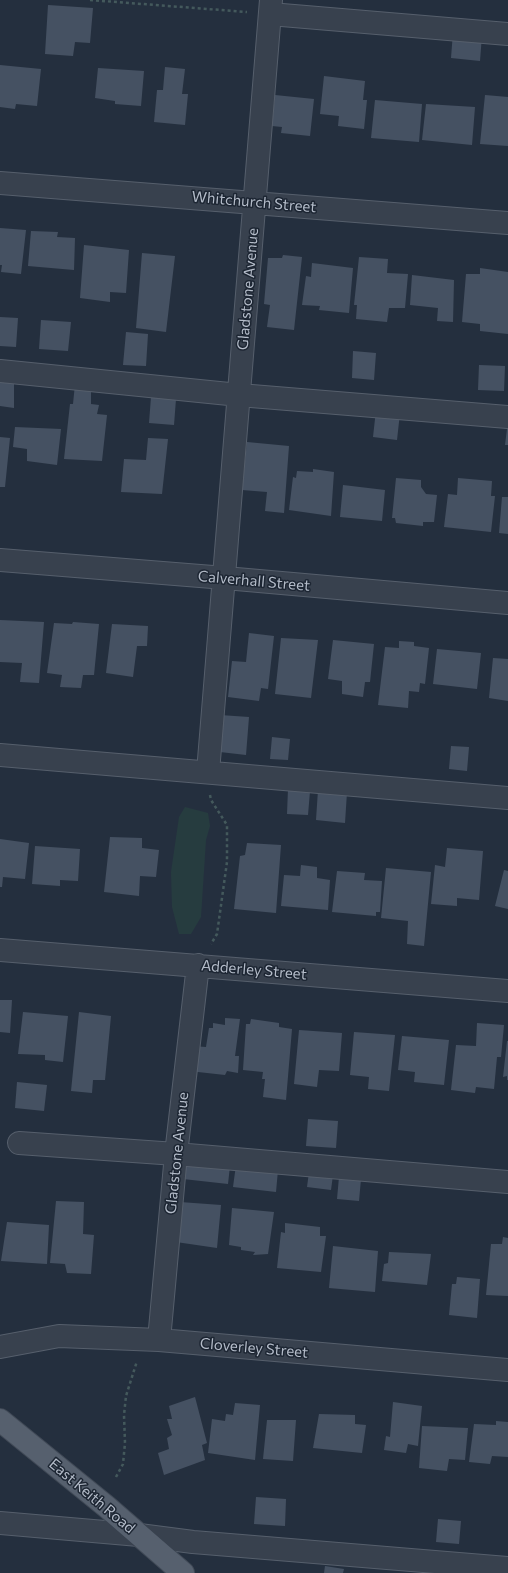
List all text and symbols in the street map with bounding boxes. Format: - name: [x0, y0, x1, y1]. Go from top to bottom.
- street label: Whitchurch Street: [191, 188, 317, 216]
- street label: Gladstone Avenue: [234, 227, 262, 351]
- street label: Calverhall Street: [197, 567, 311, 595]
- street label: Adderley Street: [201, 956, 307, 984]
- street label: Gladstone Avenue: [162, 1091, 192, 1215]
- street label: Cloverley Street: [199, 1334, 309, 1362]
- street label: East Keith Road: [45, 1455, 139, 1537]

